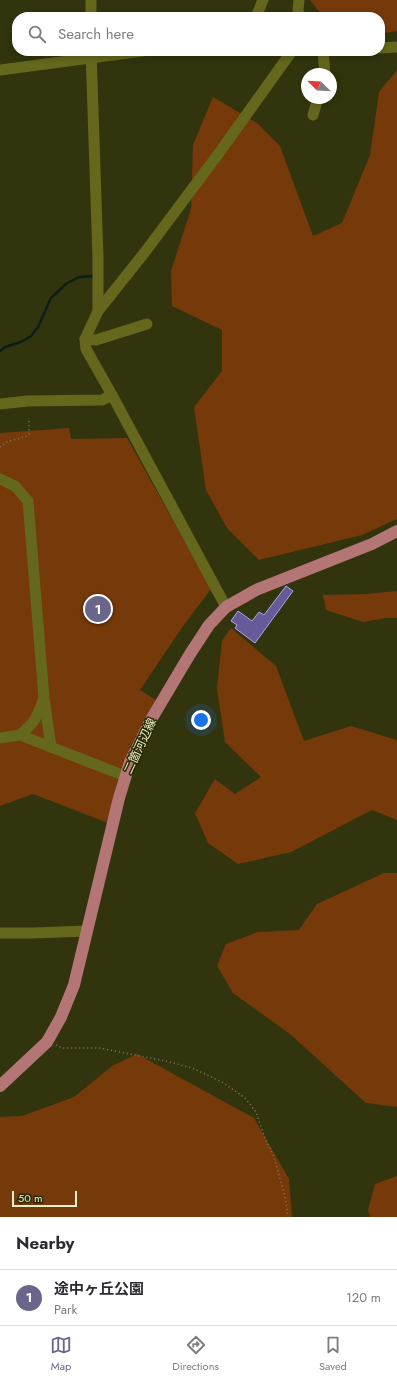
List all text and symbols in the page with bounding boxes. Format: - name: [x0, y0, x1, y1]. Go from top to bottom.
- search box: [12, 12, 385, 56]
- icon: search: [26, 23, 48, 45]
- text: Search here: [58, 23, 134, 45]
- north arrow: [301, 68, 337, 104]
- pin: 1: [85, 594, 111, 624]
- your location: [191, 710, 211, 730]
- street label: 二箇河辺線: [119, 715, 161, 777]
- scale bar: [12, 1189, 77, 1208]
- text: 50 m: [18, 1190, 43, 1206]
- text: Nearby: [16, 1231, 74, 1255]
- text: 途中ヶ丘公園: [54, 1278, 144, 1300]
- text: 1: [26, 1288, 32, 1307]
- text: 120 m: [346, 1288, 381, 1307]
- text: Park: [54, 1300, 77, 1319]
- tab: Map: [50, 1334, 72, 1374]
- tab: Directions: [172, 1334, 219, 1374]
- tab: Saved: [319, 1334, 347, 1374]

